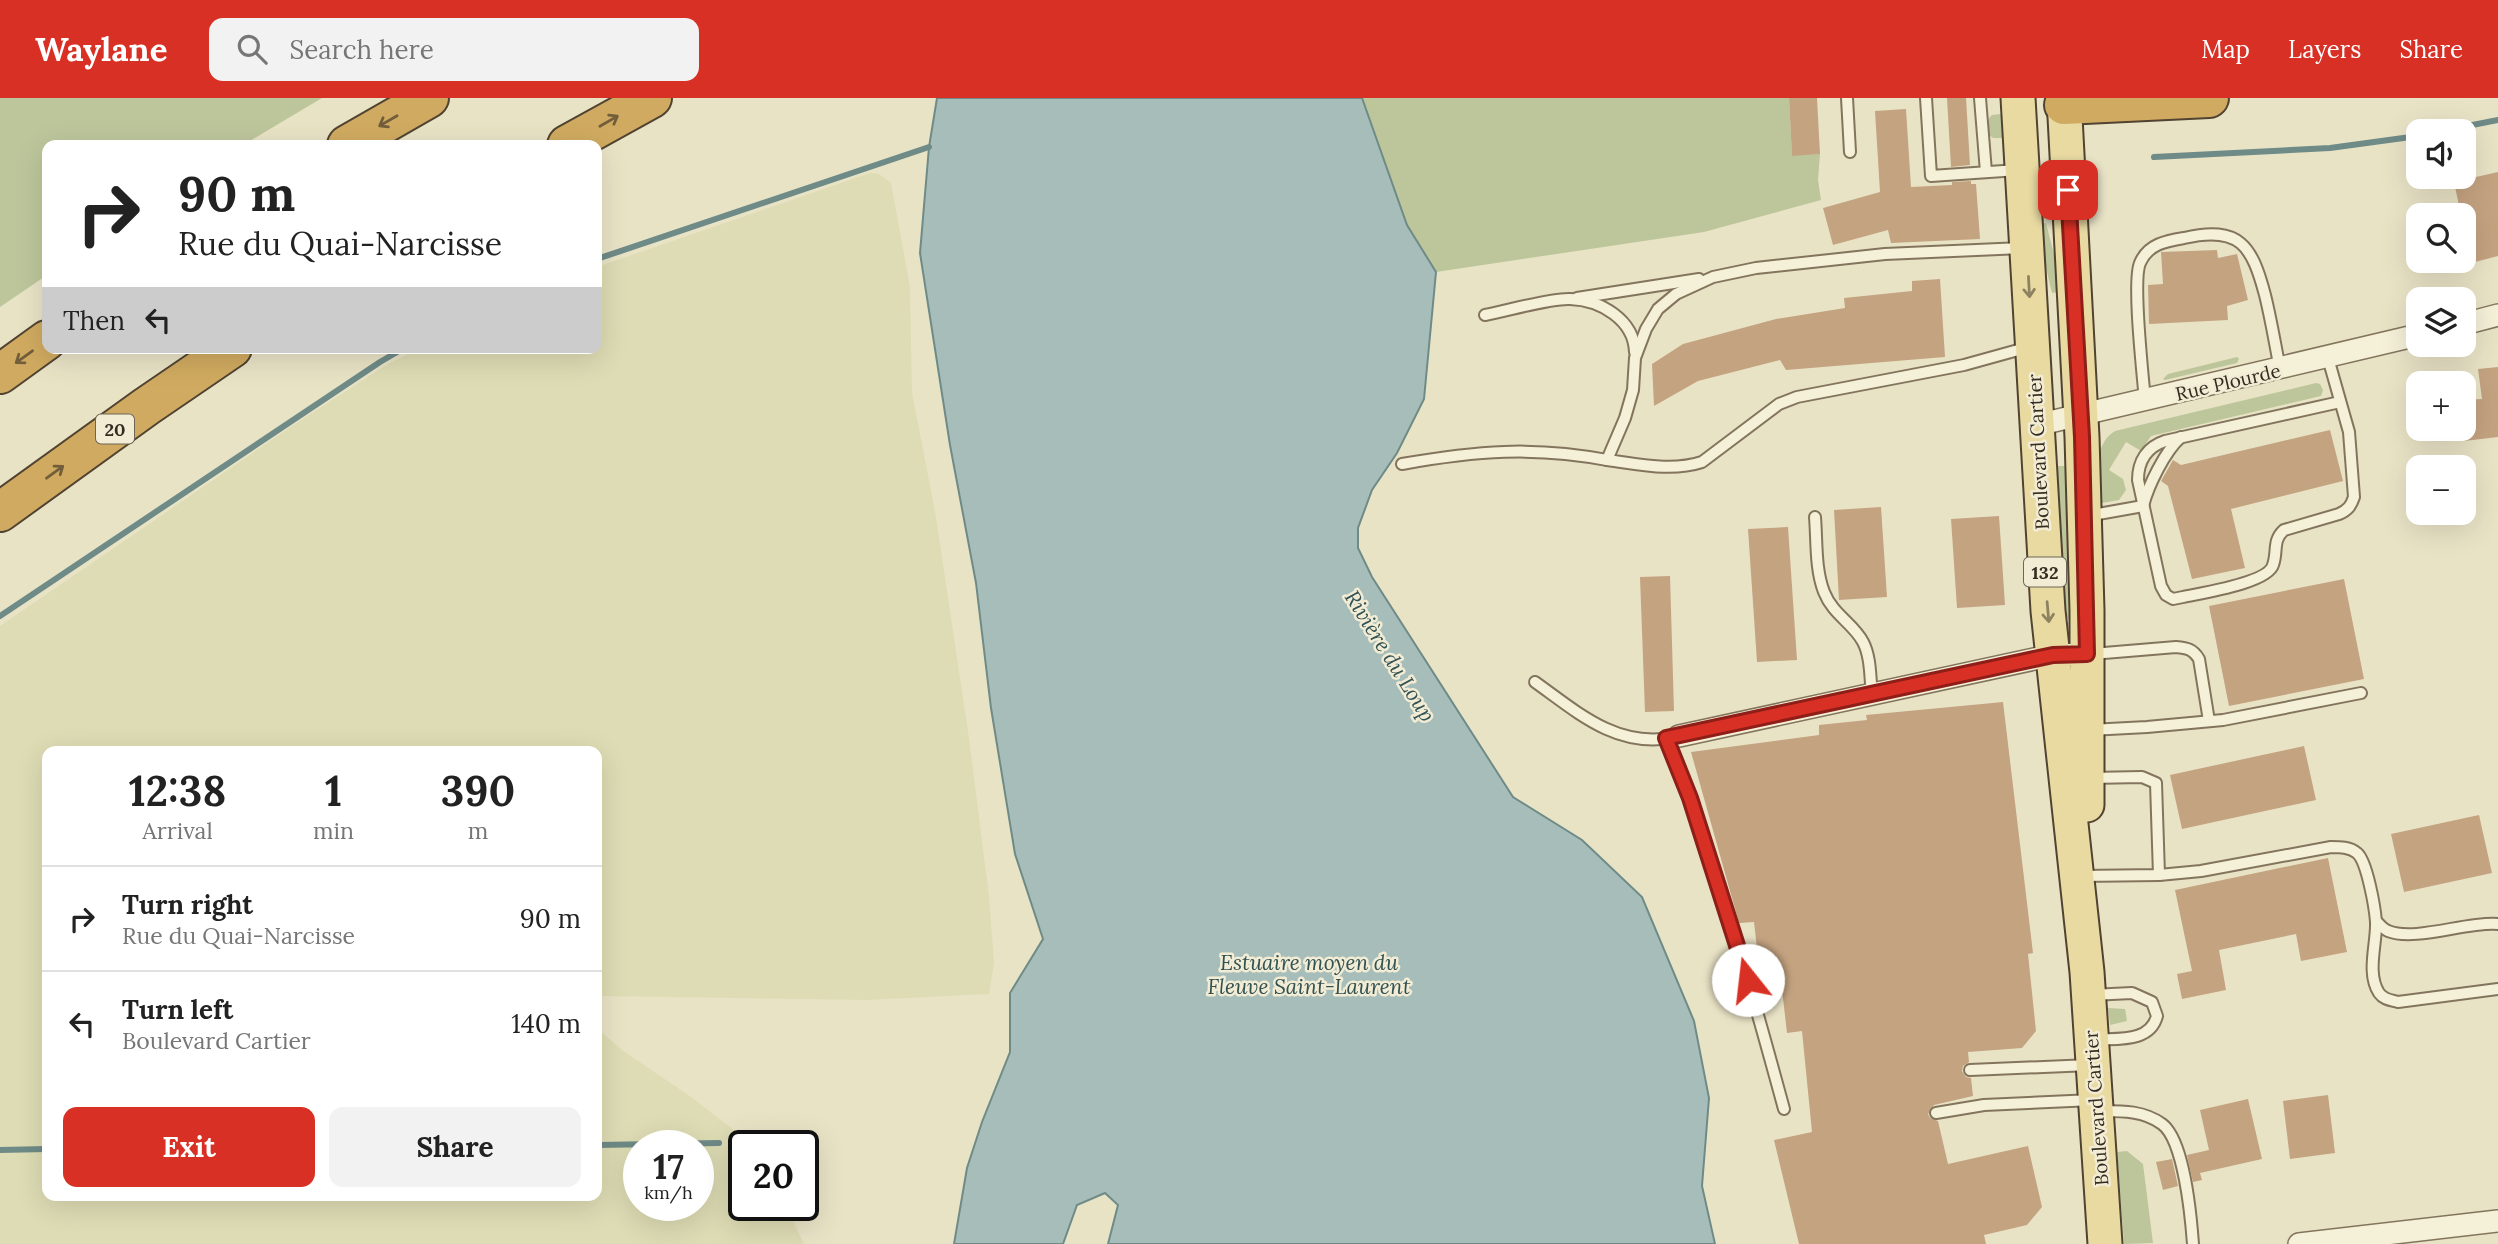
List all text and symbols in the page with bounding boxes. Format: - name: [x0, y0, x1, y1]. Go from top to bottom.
- search box: [209, 18, 699, 81]
- text: Waylane: [35, 28, 167, 70]
- icon: search: [233, 30, 271, 68]
- text: Search here: [289, 33, 434, 66]
- text: Map: [2201, 34, 2250, 65]
- text: Layers: [2288, 34, 2361, 65]
- text: Share: [2399, 34, 2463, 65]
- one-way arrow: [598, 114, 619, 127]
- one-way arrow: [378, 115, 398, 129]
- map controls: [2406, 119, 2476, 525]
- button: sound: [2406, 119, 2476, 189]
- pin: [2038, 160, 2098, 220]
- text: 90 m: [178, 162, 295, 224]
- icon: right: [63, 168, 154, 259]
- icon: arrive: [2049, 171, 2087, 209]
- button: search: [2406, 203, 2476, 273]
- text: Rue du Quai-Narcisse: [178, 223, 502, 264]
- one-way arrow: [2022, 275, 2035, 298]
- button: layers: [2406, 287, 2476, 357]
- icon: left: [139, 301, 177, 339]
- text: Then: [63, 304, 125, 337]
- one-way arrow: [15, 349, 34, 364]
- street label: Rue Plourde: [2173, 358, 2283, 406]
- button: +: [2406, 371, 2476, 441]
- street label: Boulevard Cartier: [2022, 373, 2054, 531]
- road number: 20: [96, 414, 134, 444]
- button: −: [2406, 455, 2476, 525]
- one-way arrow: [45, 465, 64, 479]
- road number: 132: [2024, 558, 2066, 586]
- water label: Rivière du Loup: [1339, 585, 1441, 727]
- one-way arrow: [2042, 600, 2055, 623]
- text: 12:38: [129, 764, 226, 818]
- text: 1: [325, 764, 342, 818]
- text: 390: [441, 764, 515, 818]
- text: Arrival: [142, 816, 213, 845]
- text: min: [313, 816, 354, 845]
- text: m: [468, 816, 488, 845]
- text: Turn right: [122, 888, 253, 921]
- icon: right: [63, 900, 101, 938]
- text: 90 m: [520, 902, 581, 935]
- text: Rue du Quai-Narcisse: [122, 921, 355, 950]
- position arrow: [1711, 943, 1785, 1017]
- water label: Estuaire moyen du Fleuve Saint-Laurent: [1208, 949, 1411, 1000]
- text: Turn left: [122, 993, 233, 1026]
- icon: left: [63, 1005, 101, 1043]
- text: 140 m: [511, 1007, 581, 1040]
- text: Boulevard Cartier: [122, 1026, 311, 1055]
- street label: Boulevard Cartier: [2079, 1029, 2113, 1187]
- button: Exit: [63, 1107, 315, 1187]
- button: Share: [329, 1107, 581, 1187]
- speed limit sign: 20: [728, 1130, 819, 1221]
- text: 17: [653, 1144, 684, 1189]
- text: km/h: [644, 1181, 693, 1204]

